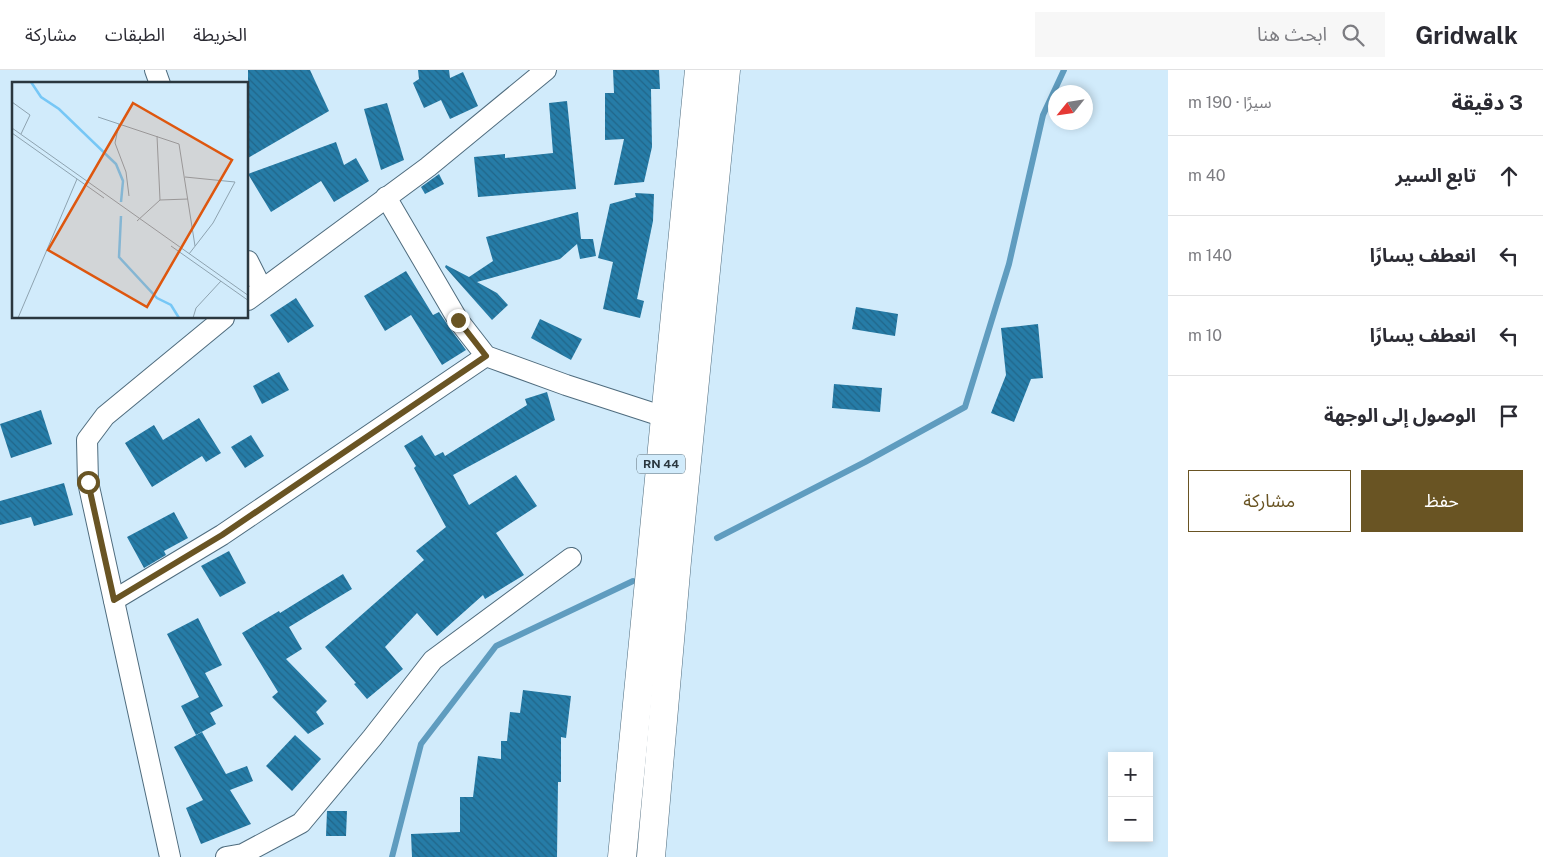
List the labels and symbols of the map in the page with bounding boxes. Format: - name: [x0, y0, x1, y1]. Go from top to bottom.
- inset map: [12, 82, 249, 319]
- north arrow: [1048, 85, 1093, 130]
- route end: [447, 309, 470, 332]
- road number: RN 44: [637, 454, 685, 474]
- route start: [77, 471, 100, 494]

